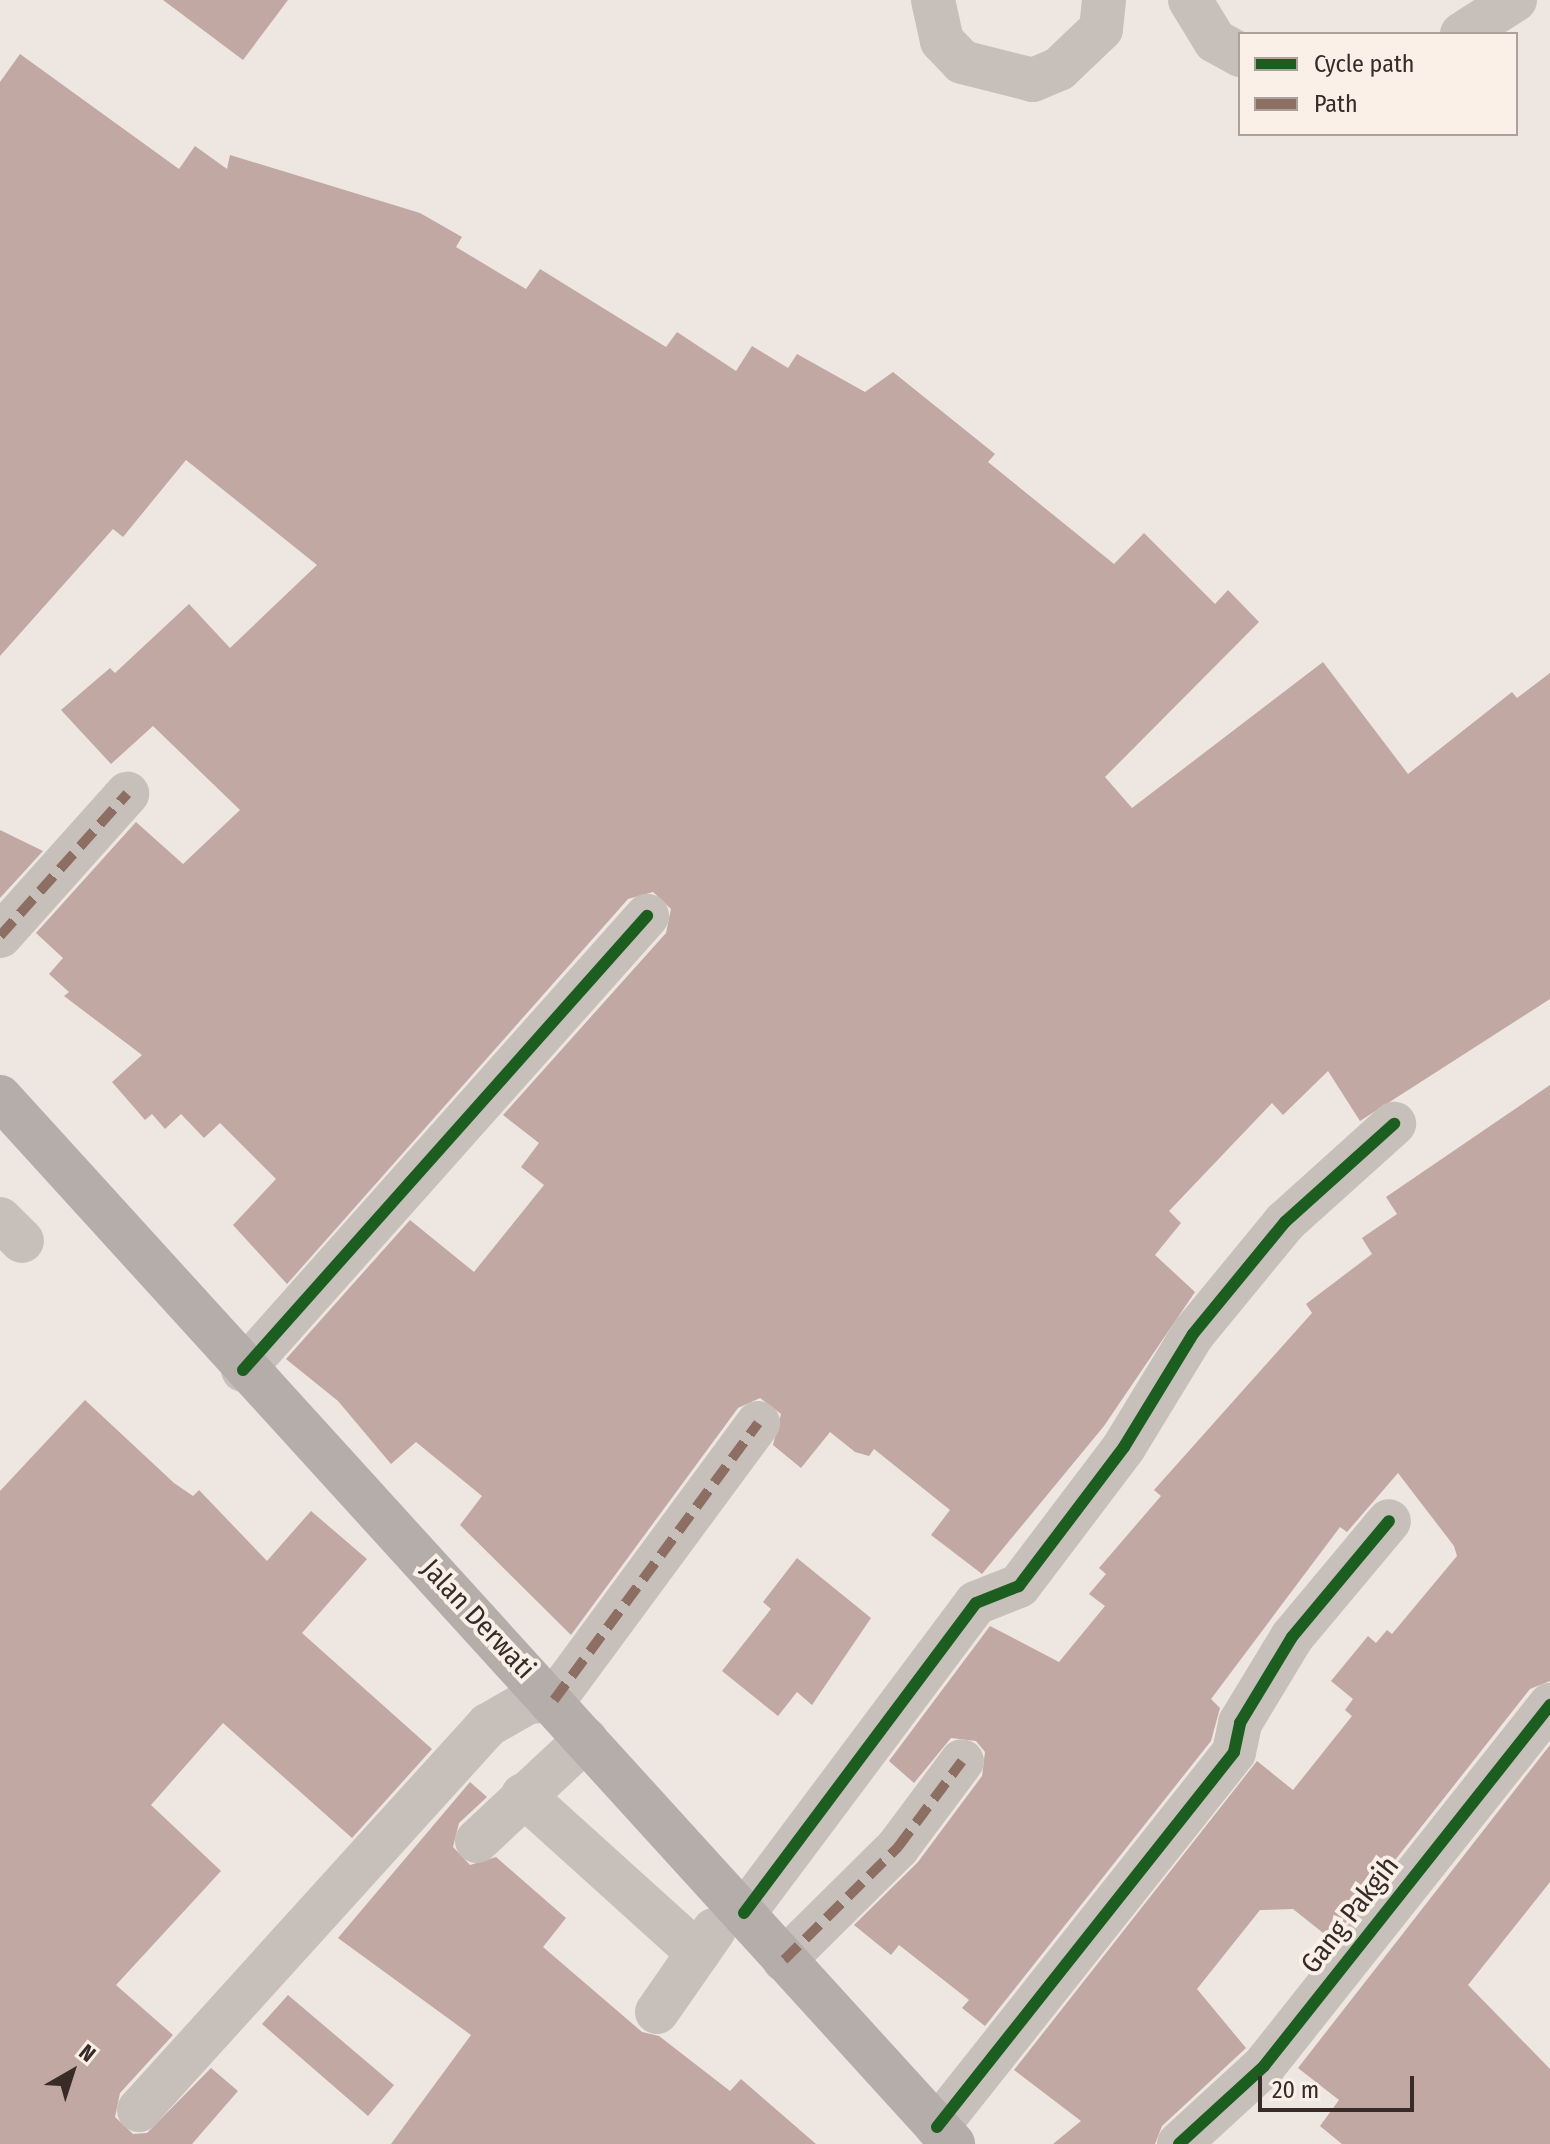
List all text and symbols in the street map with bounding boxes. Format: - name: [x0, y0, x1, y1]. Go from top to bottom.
- legend: [1238, 32, 1518, 136]
- text: Cycle path: [1314, 50, 1414, 78]
- text: Path: [1314, 90, 1358, 118]
- street label: Jalan Derwati: [414, 1552, 542, 1686]
- street label: Gang Pakgih: [1294, 1850, 1406, 1980]
- north arrow: [32, 2032, 112, 2112]
- text: N: [74, 2038, 101, 2068]
- scale bar: [1262, 2060, 1418, 2110]
- text: 20 m: [1272, 2076, 1319, 2104]

